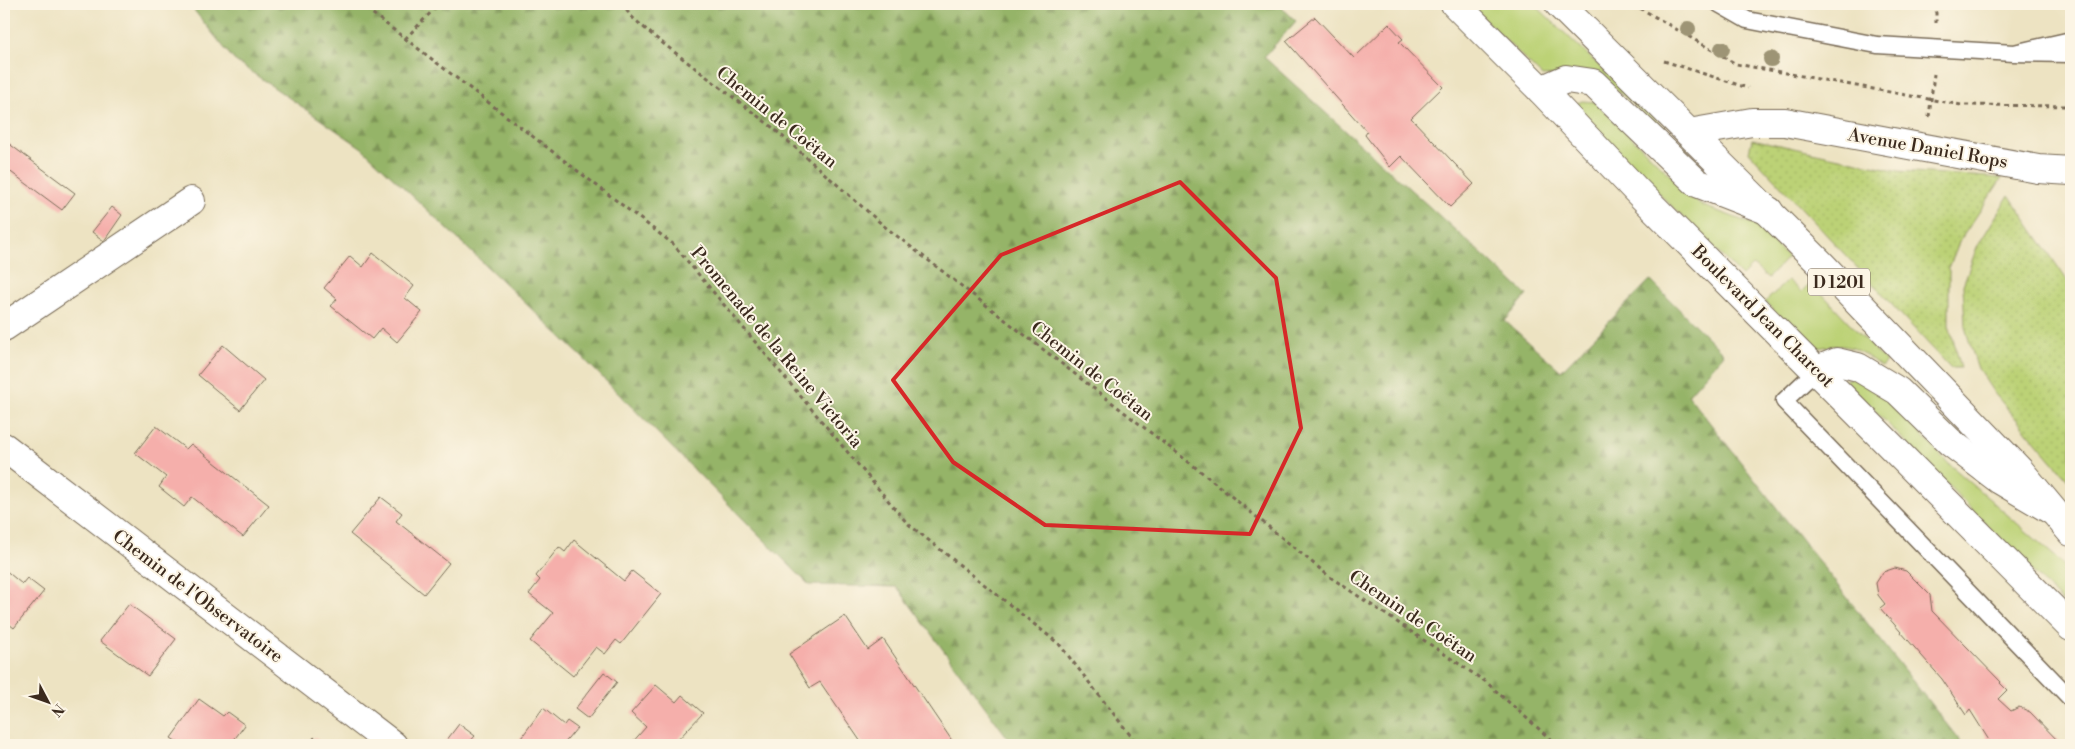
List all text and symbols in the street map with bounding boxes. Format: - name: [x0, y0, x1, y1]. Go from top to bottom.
- street label: Chemin de Coëtan: [711, 61, 842, 174]
- street label: Avenue Daniel Rops: [1845, 123, 2010, 174]
- street label: Boulevard Jean Charcot: [1686, 239, 1839, 393]
- street label: Promenade de la Reine Victoria: [686, 242, 868, 453]
- road number: D 1201: [1808, 268, 1870, 296]
- street label: Chemin de Coëtan: [1026, 316, 1158, 427]
- street label: Chemin de l'Observatoire: [108, 525, 287, 668]
- street label: Chemin de Coëtan: [1344, 565, 1481, 668]
- north arrow: [22, 676, 72, 726]
- text: N: [47, 700, 67, 720]

